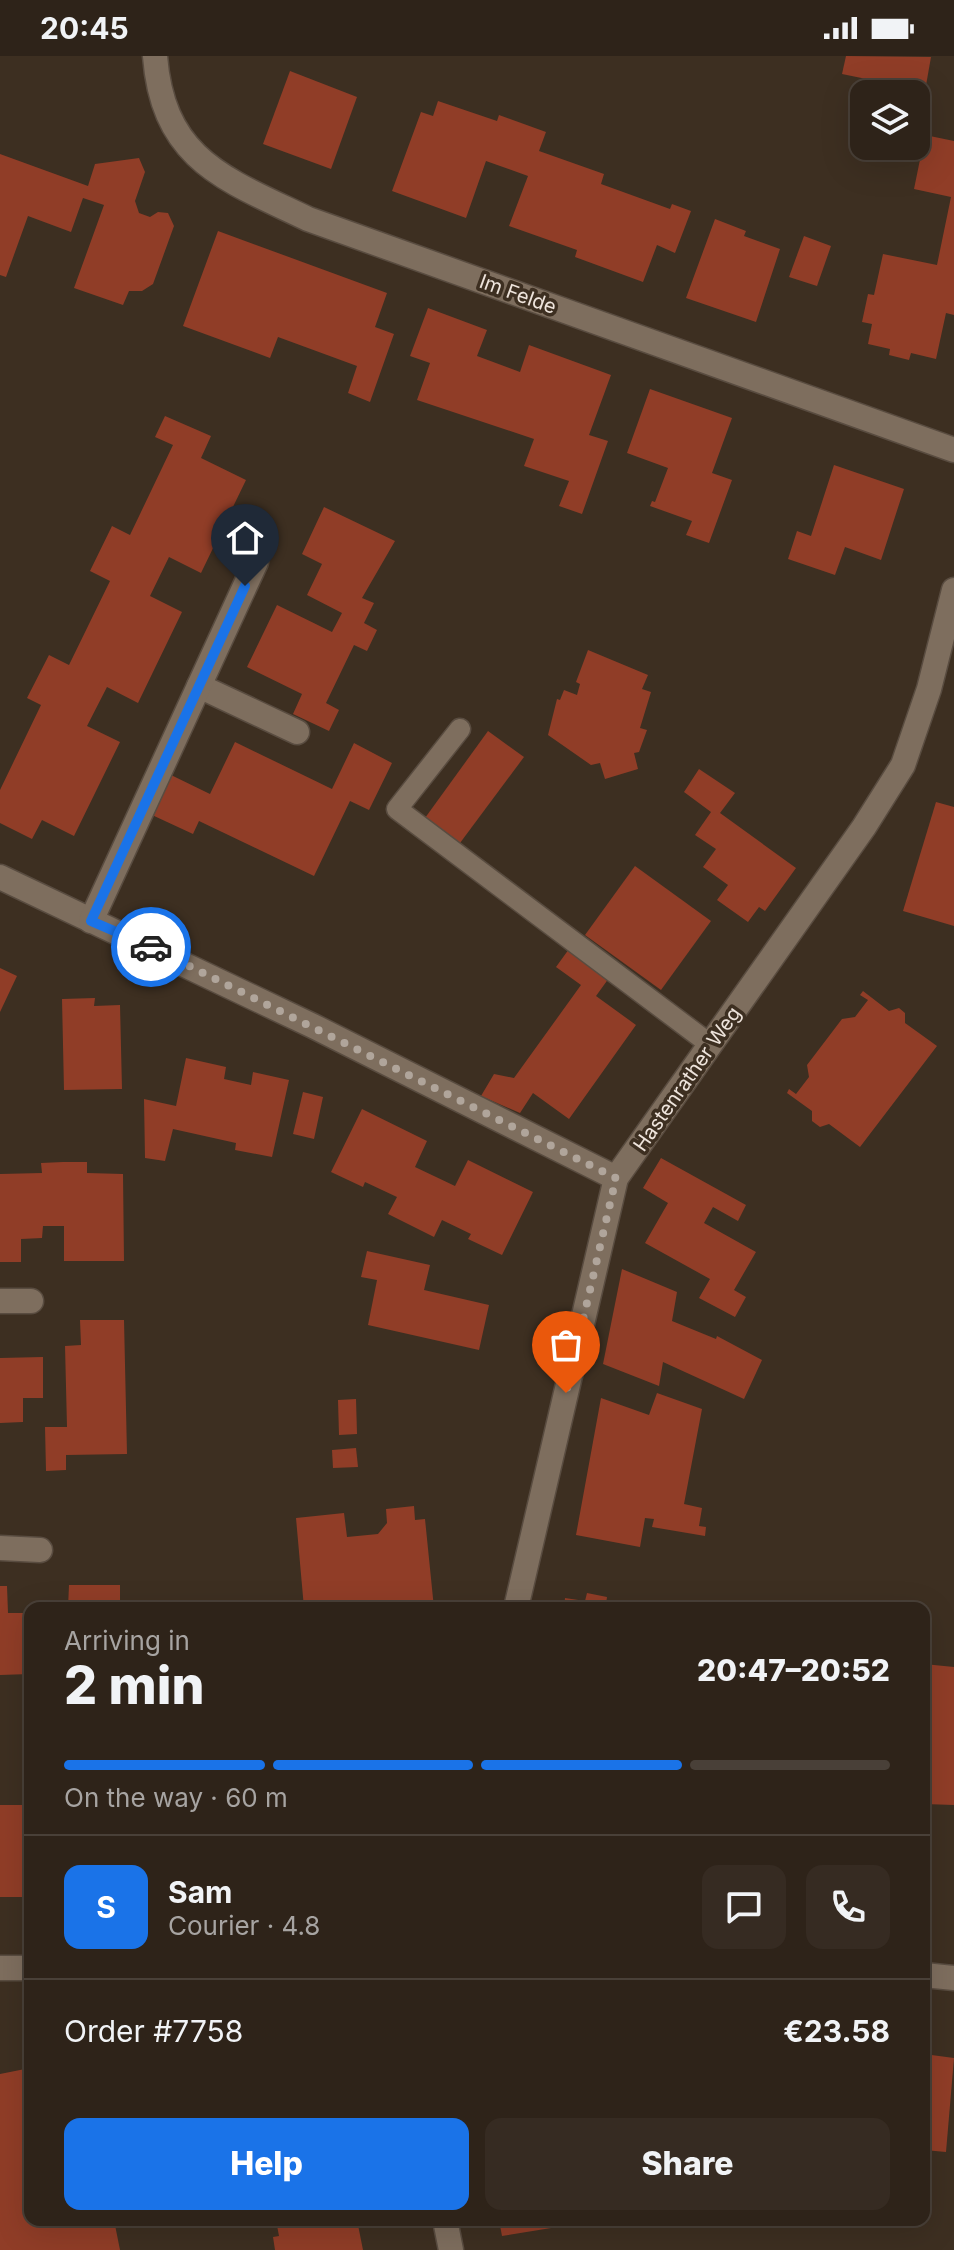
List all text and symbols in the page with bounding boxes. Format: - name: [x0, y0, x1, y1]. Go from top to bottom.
- text: 20:45: [40, 10, 129, 46]
- map controls: [850, 80, 930, 160]
- button: layers: [850, 80, 930, 160]
- street label: Im Felde: [476, 269, 560, 319]
- pin: [211, 504, 279, 586]
- icon: home: [223, 516, 267, 560]
- courier: [111, 907, 191, 987]
- icon: car: [129, 925, 173, 969]
- street label: Hastenrather Weg: [628, 1002, 746, 1156]
- pin: [532, 1311, 600, 1393]
- icon: bag: [544, 1323, 588, 1367]
- text: Arriving in: [64, 1625, 190, 1656]
- text: 20:47–20:52: [697, 1652, 890, 1688]
- text: 2 min: [64, 1654, 205, 1717]
- text: On the way · 60 m: [64, 1782, 288, 1813]
- button: chat: [702, 1865, 786, 1949]
- button: phone: [806, 1865, 890, 1949]
- text: Sam: [168, 1874, 232, 1910]
- text: S: [96, 1889, 116, 1925]
- text: Courier · 4.8: [168, 1910, 320, 1941]
- text: Order #7758: [64, 2013, 243, 2049]
- text: €23.58: [783, 2013, 890, 2049]
- button: Help: [64, 2118, 469, 2210]
- button: Share: [485, 2118, 890, 2210]

